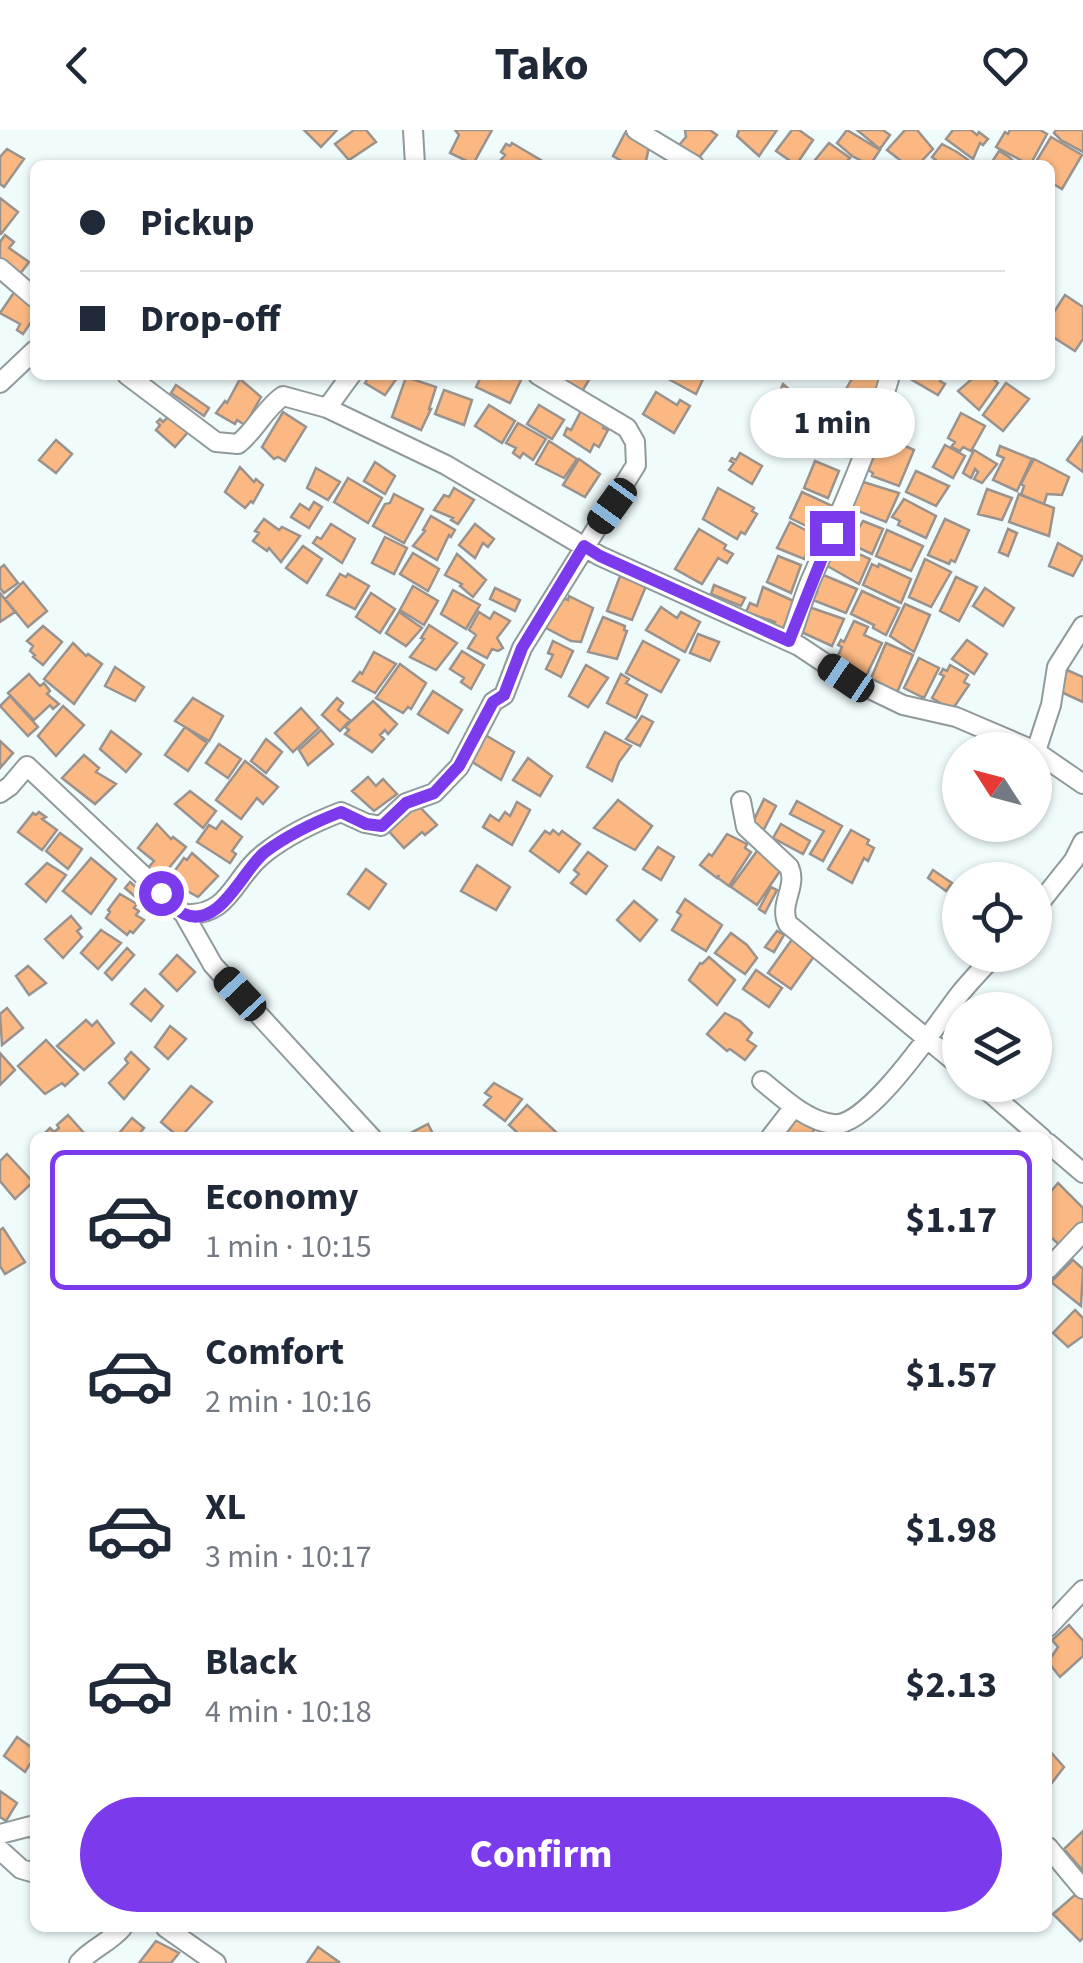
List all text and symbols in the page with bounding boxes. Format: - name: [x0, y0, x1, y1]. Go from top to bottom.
- text: Tako: [494, 33, 589, 97]
- icon: back: [50, 38, 105, 93]
- icon: heart: [978, 38, 1033, 93]
- text: Pickup: [140, 196, 254, 250]
- text: Drop-off: [140, 292, 280, 346]
- callout: 1 min: [750, 388, 914, 458]
- text: 1 min: [794, 400, 871, 446]
- car: [582, 473, 642, 539]
- route end: [810, 511, 855, 556]
- car: [813, 649, 879, 707]
- north arrow: [942, 732, 1052, 842]
- map controls: [942, 732, 1052, 1102]
- button: locate: [942, 862, 1052, 972]
- route start: [139, 871, 184, 916]
- car: [209, 962, 271, 1026]
- button: layers: [942, 992, 1052, 1102]
- text: Economy: [205, 1170, 358, 1224]
- icon: car: [85, 1175, 175, 1265]
- text: $1.17: [905, 1193, 997, 1247]
- text: 1 min · 10:15: [205, 1224, 372, 1270]
- text: Comfort: [205, 1325, 344, 1379]
- icon: car: [85, 1330, 175, 1420]
- text: $1.57: [905, 1348, 997, 1402]
- text: 2 min · 10:16: [205, 1379, 372, 1425]
- text: XL: [205, 1480, 246, 1534]
- icon: car: [85, 1485, 175, 1575]
- text: $1.98: [905, 1503, 997, 1557]
- text: 3 min · 10:17: [205, 1534, 372, 1580]
- text: Black: [205, 1635, 298, 1689]
- icon: car: [85, 1640, 175, 1730]
- text: $2.13: [905, 1658, 997, 1712]
- text: 4 min · 10:18: [205, 1689, 372, 1735]
- button: Confirm: [80, 1797, 1002, 1912]

